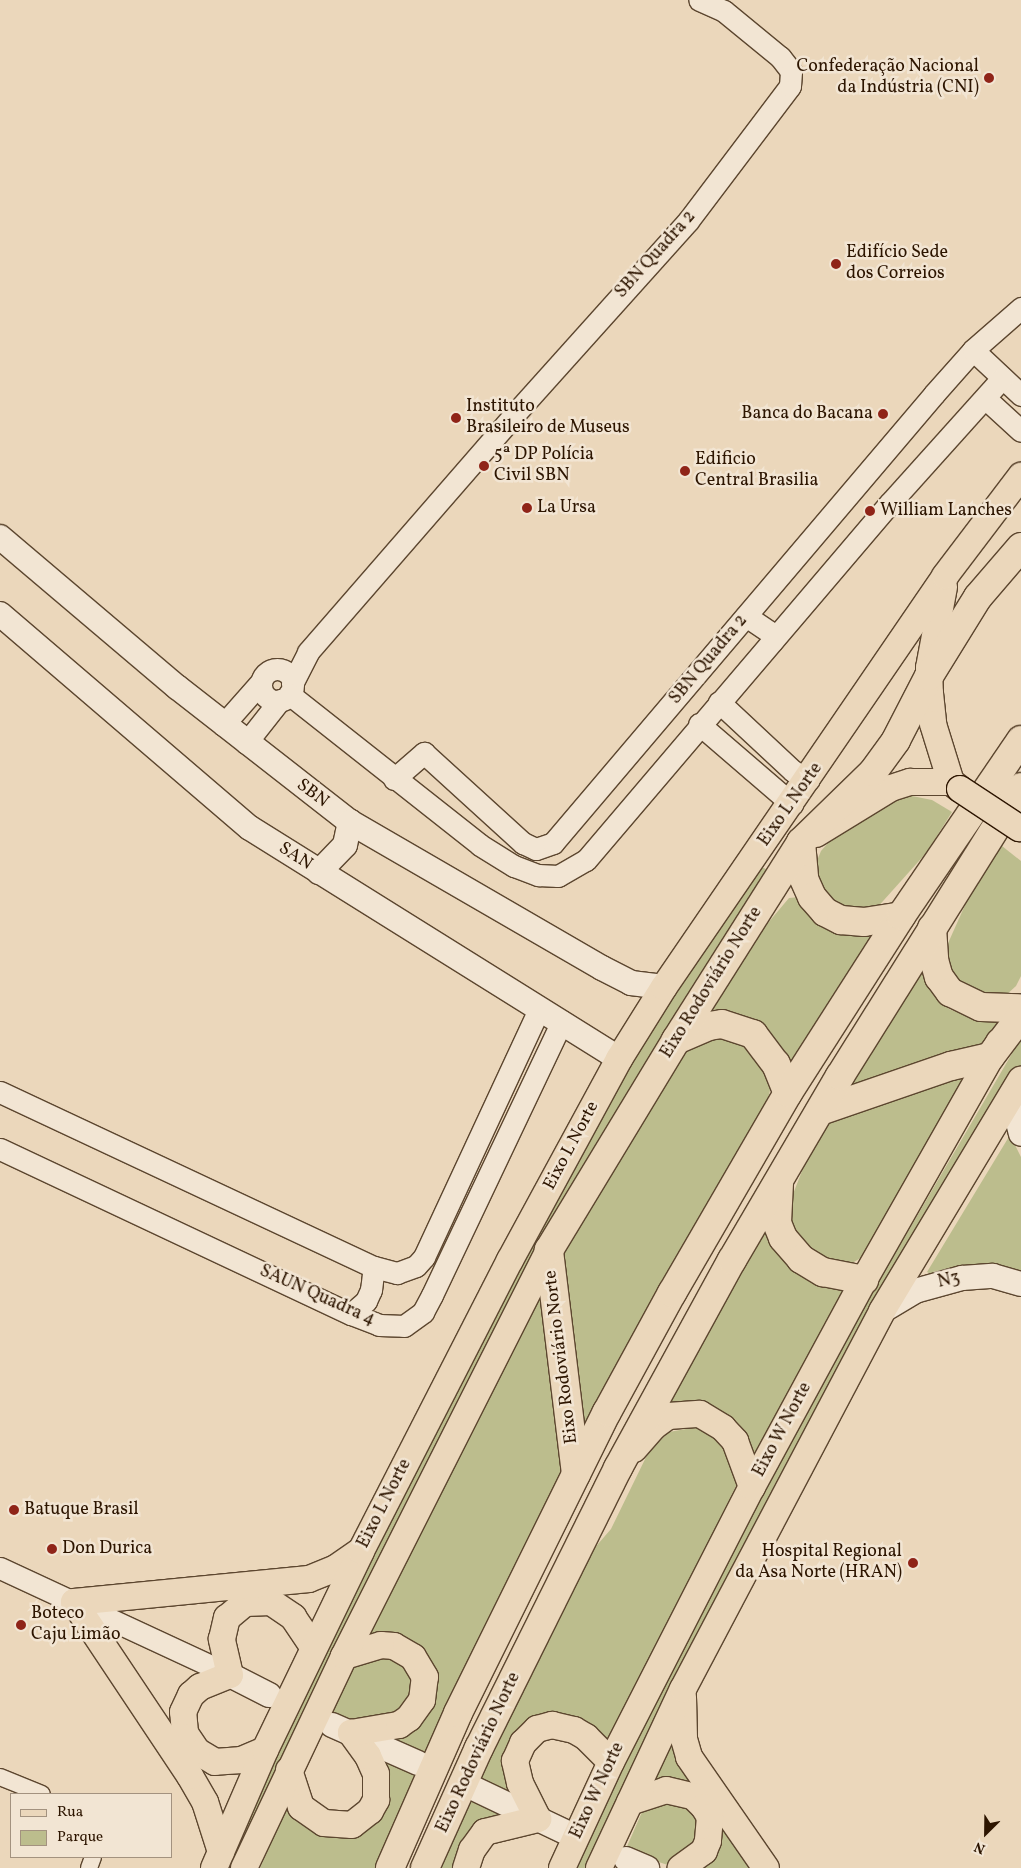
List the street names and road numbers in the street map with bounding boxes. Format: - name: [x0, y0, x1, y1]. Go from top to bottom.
- street label: SBN Quadra 2: [611, 207, 701, 303]
- street label: SBN Quadra 2: [665, 611, 753, 709]
- street label: Eixo L Norte: [754, 759, 828, 851]
- street label: SBN: [292, 775, 332, 813]
- street label: SAN: [274, 838, 316, 876]
- street label: Eixo Rodoviário Norte: [657, 903, 767, 1063]
- street label: Eixo L Norte: [540, 1098, 604, 1194]
- street label: SAUN Quadra 4: [256, 1261, 378, 1331]
- street label: N3: [936, 1268, 962, 1294]
- street label: Eixo Rodoviário Norte: [541, 1269, 583, 1445]
- street label: Eixo W Norte: [749, 1378, 817, 1482]
- street label: Eixo L Norte: [353, 1456, 417, 1552]
- street label: Eixo Rodoviário Norte: [432, 1669, 526, 1837]
- street label: Eixo W Norte: [566, 1739, 630, 1843]

